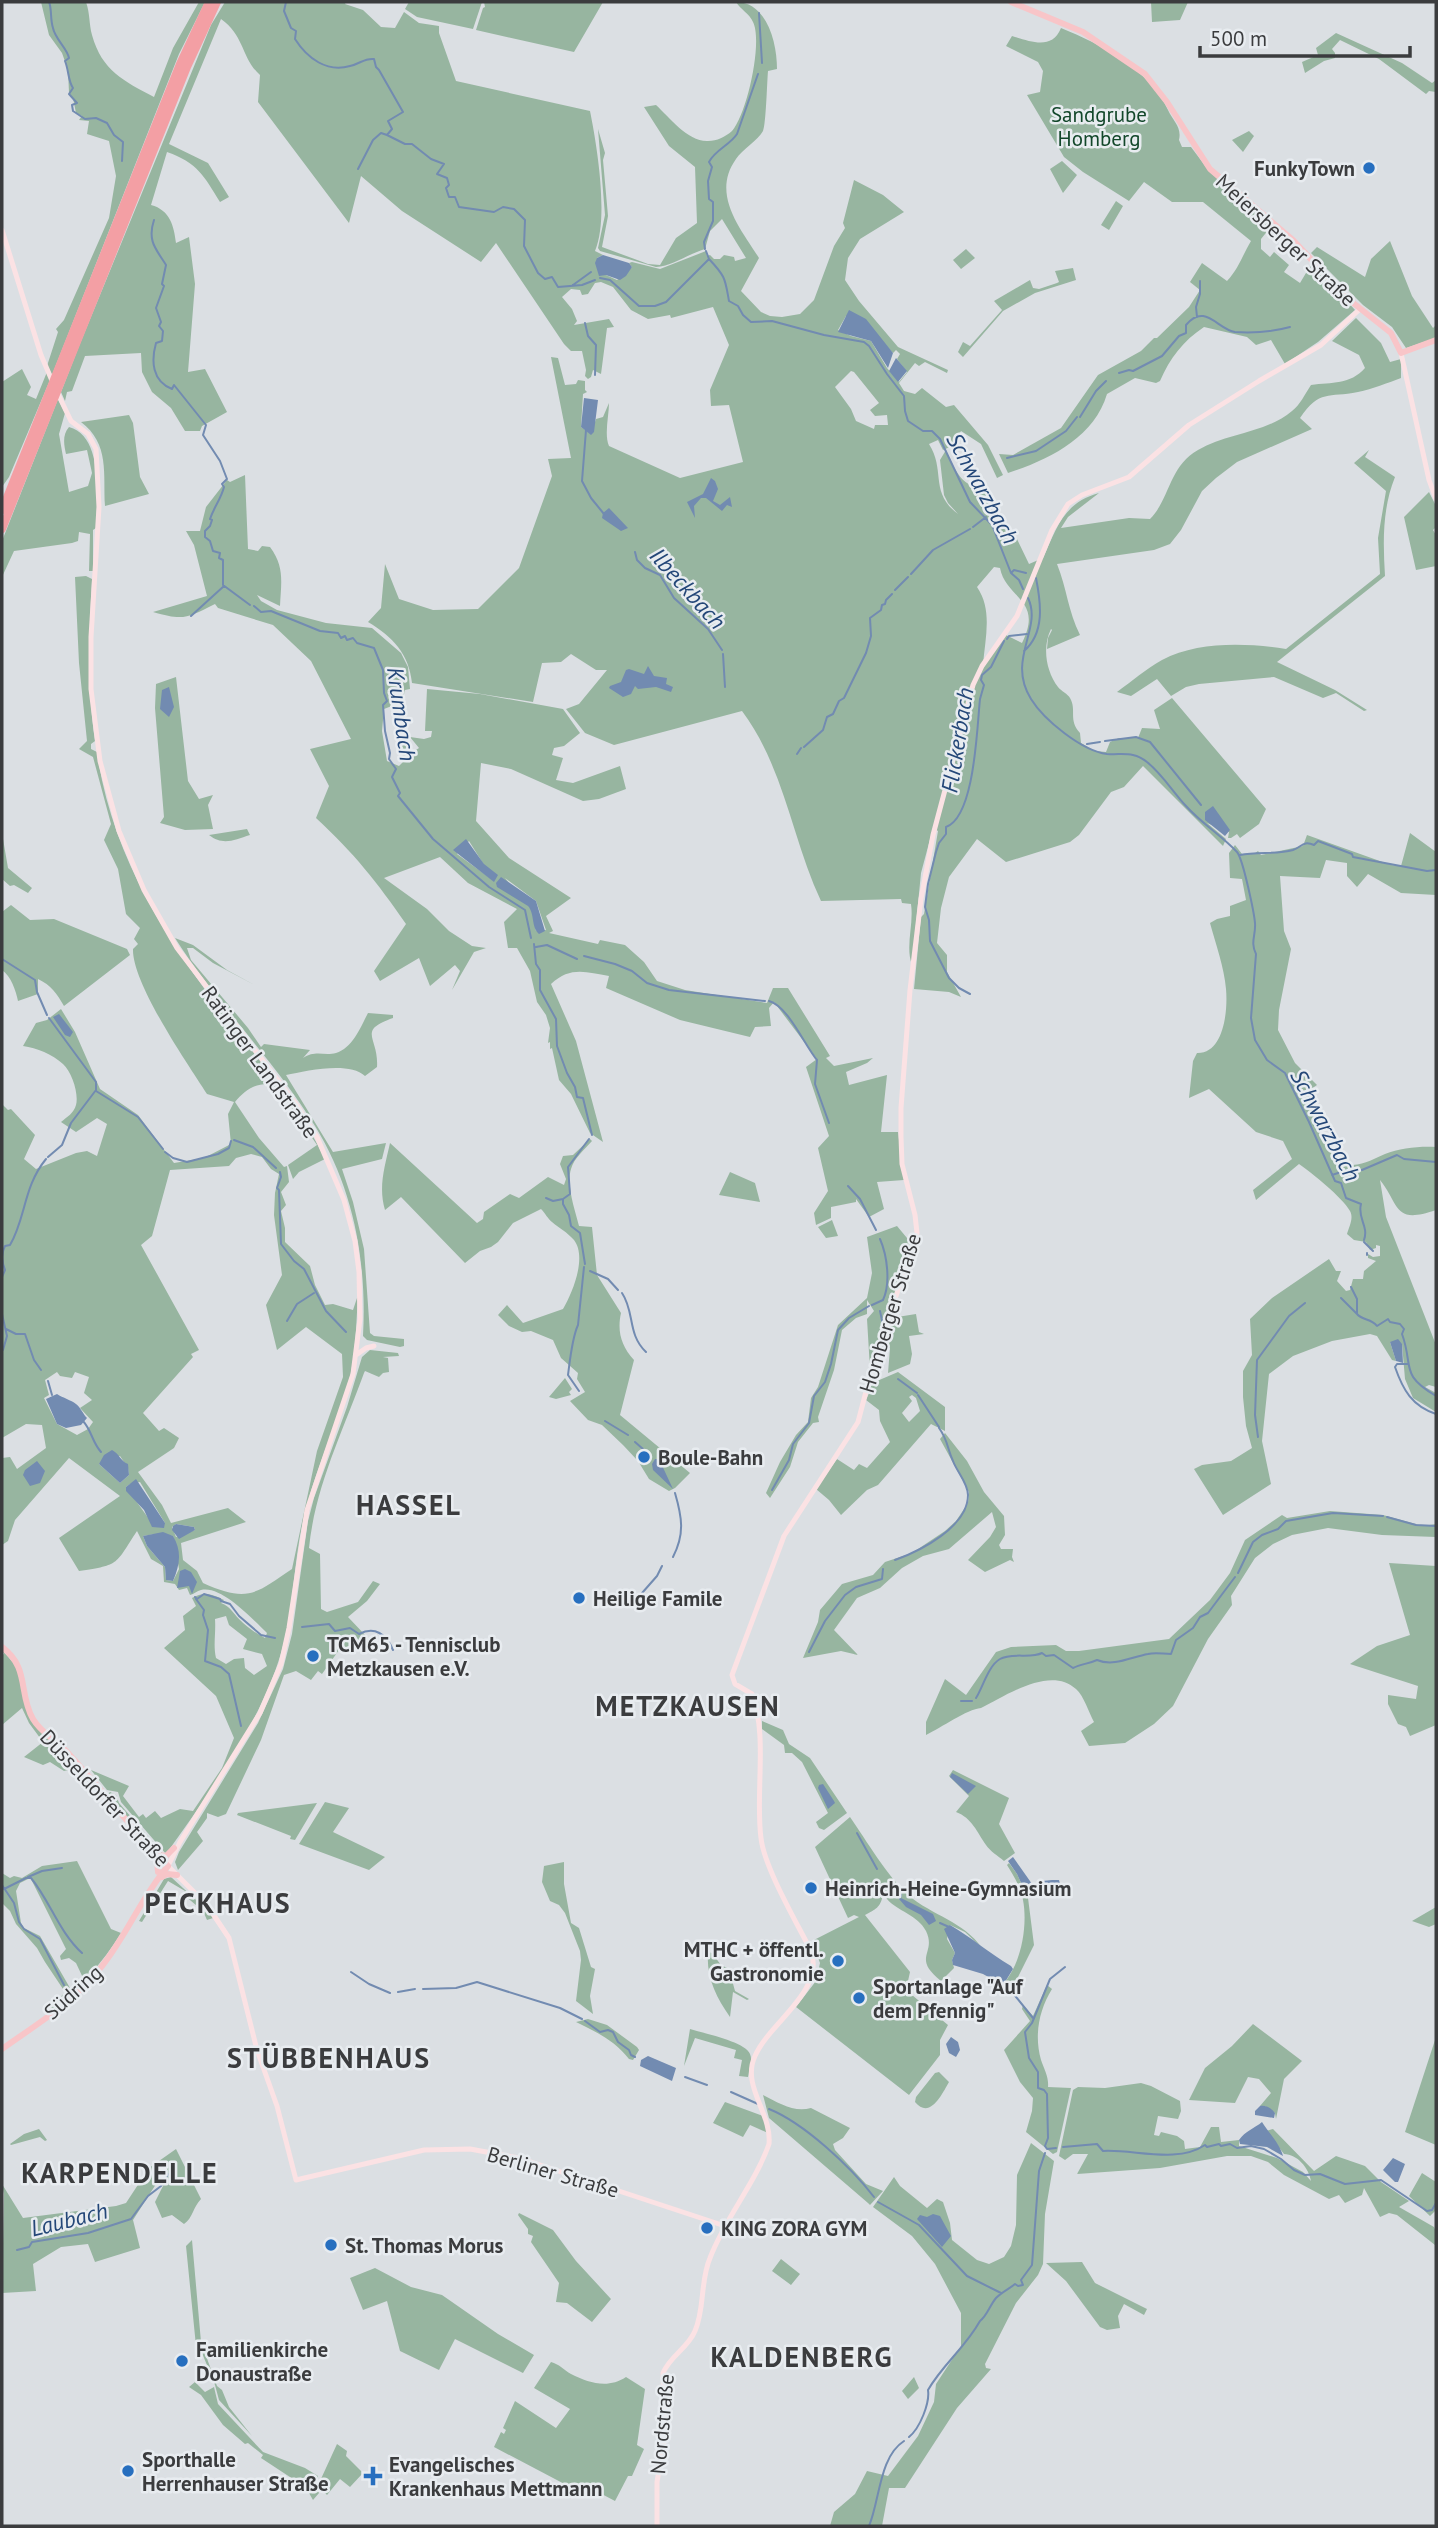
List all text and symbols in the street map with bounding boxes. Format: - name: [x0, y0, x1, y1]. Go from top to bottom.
- scale bar: [1200, 14, 1410, 58]
- text: 500 m: [1210, 25, 1267, 52]
- park label: Sandgrube Homberg: [1051, 101, 1147, 152]
- place label: FunkyTown: [1254, 155, 1355, 182]
- marker: FunkyTown: [1361, 160, 1377, 176]
- street label: Meiersberger Straße: [1210, 168, 1362, 312]
- water label: Schwarzbach: [941, 427, 1025, 549]
- water label: Ilbeckbach: [644, 541, 732, 635]
- water label: Krumbach: [381, 665, 423, 763]
- water label: Flickerbach: [934, 685, 980, 795]
- street label: Ratinger Landstraße: [196, 980, 324, 1144]
- water label: Schwarzbach: [1284, 1064, 1368, 1186]
- street label: Homberger Straße: [853, 1230, 927, 1396]
- place label: Boule-Bahn: [658, 1444, 763, 1471]
- marker: Boule-Bahn: [636, 1449, 652, 1465]
- district label: HASSEL: [356, 1486, 462, 1523]
- place label: Heilige Famile: [593, 1585, 723, 1612]
- marker: Heilige Famile: [571, 1590, 587, 1606]
- place label: TCM65 - Tennisclub Metzkausen e.V.: [327, 1631, 500, 1682]
- marker: TCM65 - Tennisclub Metzkausen e.V.: [305, 1648, 321, 1664]
- district label: METZKAUSEN: [595, 1687, 781, 1724]
- street label: Düsseldorfer Straße: [34, 1724, 176, 1872]
- place label: Heinrich-Heine-Gymnasium: [825, 1875, 1072, 1902]
- marker: Heinrich-Heine-Gymnasium: [803, 1880, 819, 1896]
- district label: PECKHAUS: [144, 1884, 292, 1921]
- place label: MTHC + öffentl. Gastronomie: [684, 1936, 824, 1987]
- marker: MTHC + öffentl. Gastronomie: [830, 1953, 846, 1969]
- street label: Südring: [38, 1959, 108, 2025]
- place label: Sportanlage "Auf dem Pfennig": [873, 1973, 1024, 2024]
- marker: Sportanlage "Auf dem Pfennig": [851, 1990, 867, 2006]
- district label: STÜBBENHAUS: [227, 2039, 431, 2076]
- street label: Berliner Straße: [484, 2140, 622, 2204]
- district label: KARPENDELLE: [21, 2154, 219, 2191]
- water label: Laubach: [27, 2195, 111, 2243]
- place label: KING ZORA GYM: [721, 2215, 867, 2242]
- marker: KING ZORA GYM: [699, 2220, 715, 2236]
- place label: St. Thomas Morus: [345, 2232, 504, 2259]
- marker: St. Thomas Morus: [323, 2237, 339, 2253]
- place label: Familienkirche Donaustraße: [196, 2336, 328, 2387]
- district label: KALDENBERG: [710, 2338, 894, 2375]
- marker: Familienkirche Donaustraße: [174, 2353, 190, 2369]
- street label: Nordstraße: [644, 2373, 680, 2475]
- place label: Sporthalle Herrenhauser Straße: [142, 2446, 329, 2497]
- place label: Evangelisches Krankenhaus Mettmann: [389, 2451, 603, 2502]
- marker: Sporthalle Herrenhauser Straße: [120, 2463, 136, 2479]
- marker: Evangelisches Krankenhaus Mettmann: [363, 2466, 383, 2486]

